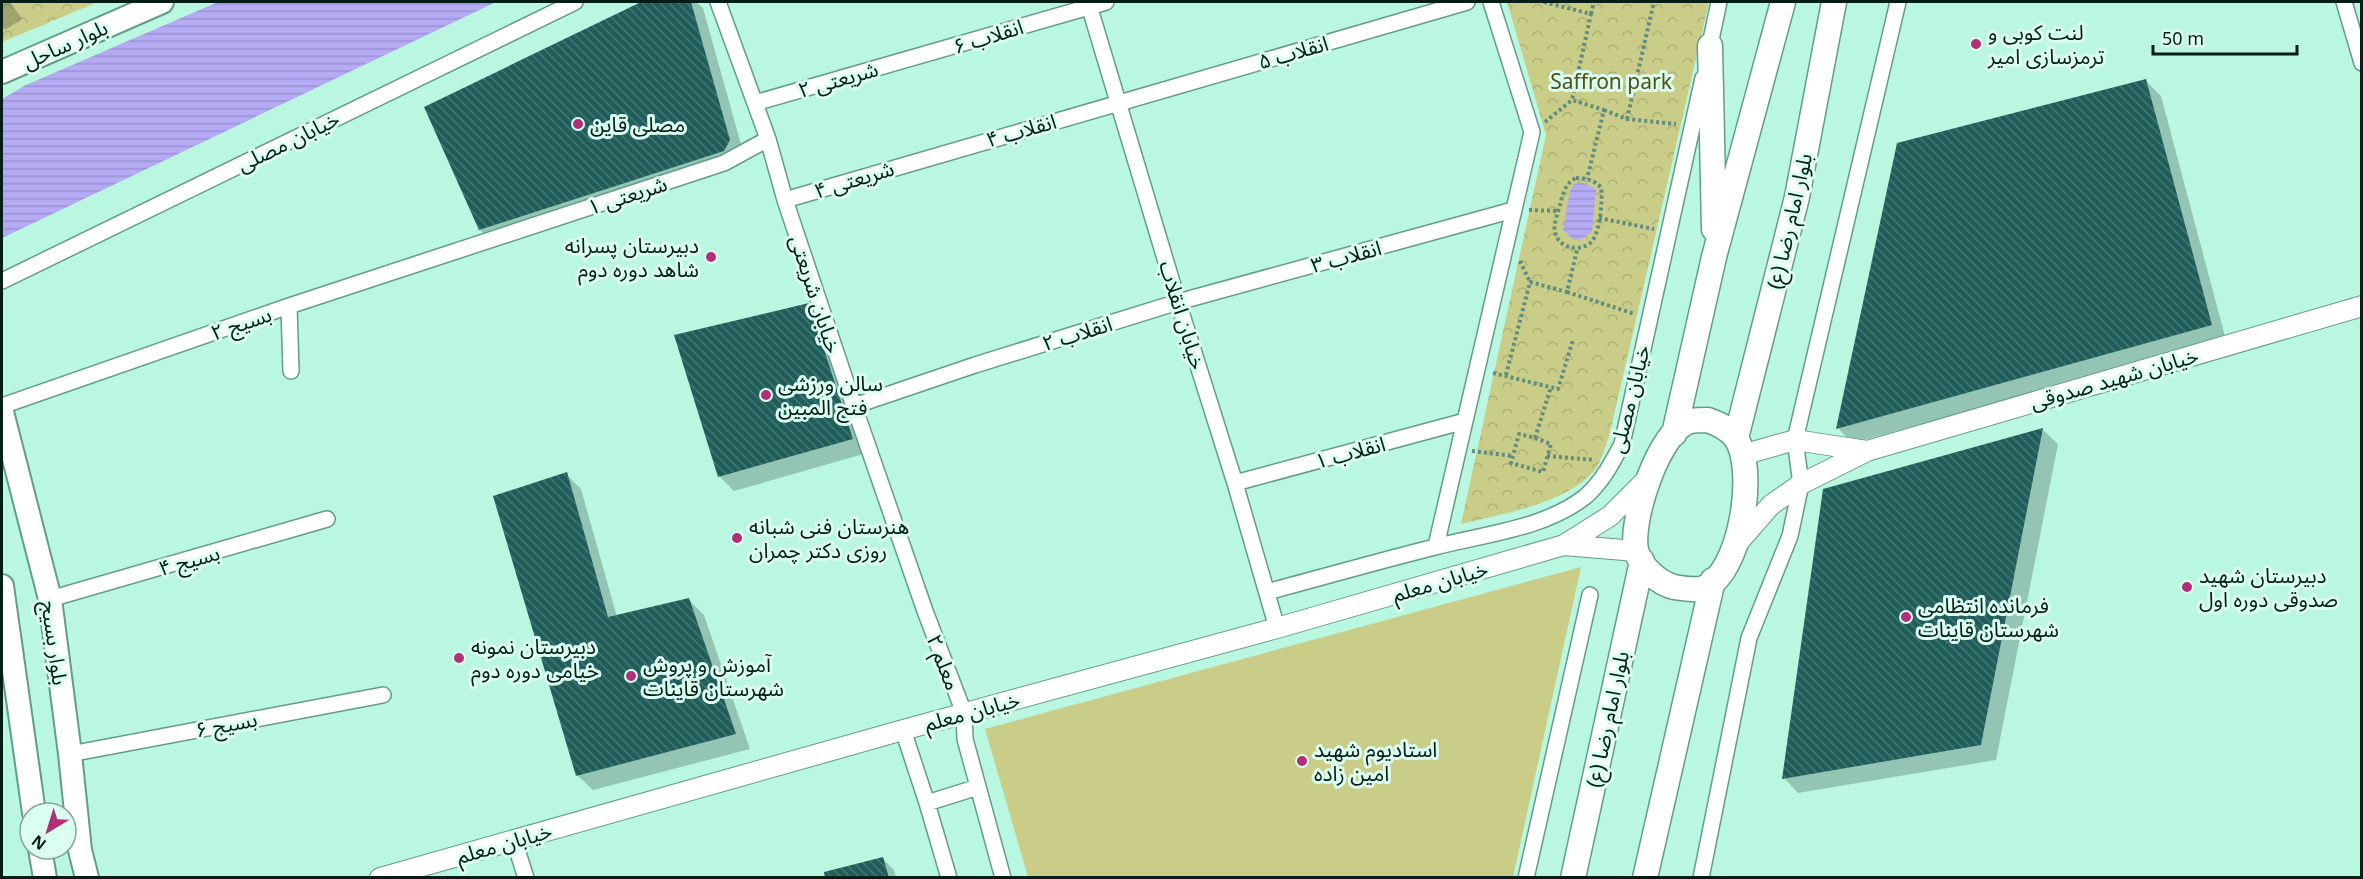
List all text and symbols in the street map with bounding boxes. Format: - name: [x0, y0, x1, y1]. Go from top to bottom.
- street label: انقلاب ۶: [950, 12, 1026, 60]
- street label: بلوار ساحل: [18, 13, 112, 75]
- place label: لنت کوبی و ترمزسازی امیر: [1987, 18, 2104, 70]
- scale bar: [2153, 18, 2297, 56]
- text: 50 m: [2162, 26, 2204, 50]
- street label: انقلاب ۵: [1255, 29, 1331, 75]
- marker: لنت کوبی و ترمزسازی امیر: [1969, 37, 1983, 51]
- street label: شریعتی ۲: [795, 54, 881, 104]
- park label: Saffron park: [1550, 67, 1673, 95]
- street label: خیابان مصلی: [232, 104, 344, 178]
- street label: انقلاب ۴: [983, 107, 1059, 153]
- place label: مصلی قاین: [590, 110, 685, 138]
- marker: مصلی قاین: [571, 117, 585, 131]
- street label: بلوار امام رضا (ع): [1760, 150, 1821, 292]
- street label: شریعتی ۴: [811, 154, 897, 204]
- street label: شریعتی ۱: [584, 169, 670, 221]
- place label: دبیرستان پسرانه شاهد دوره دوم: [565, 231, 699, 286]
- street label: خیابان شریعتی: [784, 231, 848, 357]
- street label: انقلاب ۳: [1308, 233, 1384, 279]
- marker: دبیرستان پسرانه شاهد دوره دوم: [704, 250, 718, 264]
- street label: خیابان انقلاب: [1153, 257, 1213, 373]
- street label: بسیج ۲: [207, 300, 276, 348]
- street label: انقلاب ۲: [1039, 309, 1115, 357]
- street label: خیابان شهید صدوقی: [2027, 341, 2201, 415]
- street label: خیابان مصلی: [1602, 342, 1656, 456]
- place label: سالن ورزشی فتح المبین: [778, 369, 883, 423]
- marker: سالن ورزشی فتح المبین: [759, 388, 773, 402]
- street label: انقلاب ۱: [1312, 429, 1388, 475]
- place label: هنرستان فنی شبانه روزی دکتر چمران: [749, 512, 909, 564]
- marker: هنرستان فنی شبانه روزی دکتر چمران: [730, 531, 744, 545]
- street label: بسیج ۴: [155, 538, 223, 584]
- street label: خیابان معلم: [1389, 554, 1492, 610]
- place label: دبیرستان شهید صدوقی دوره اول: [2199, 561, 2338, 613]
- marker: دبیرستان شهید صدوقی دوره اول: [2180, 580, 2194, 594]
- place label: فرمانده انتظامی شهرستان قاینات: [1918, 591, 2059, 643]
- street label: بلوار بسیج: [33, 599, 75, 687]
- marker: فرمانده انتظامی شهرستان قاینات: [1899, 610, 1913, 624]
- street label: معلم ۲: [919, 630, 967, 695]
- place label: دبیرستان نمونه خیامی دوره دوم: [471, 632, 599, 687]
- street label: بلوار امام رضا (ع): [1579, 648, 1638, 790]
- place label: آموزش و پروش شهرستان قاینات: [643, 650, 784, 702]
- marker: دبیرستان نمونه خیامی دوره دوم: [452, 651, 466, 665]
- marker: آموزش و پروش شهرستان قاینات: [624, 669, 638, 683]
- street label: خیابان معلم: [921, 685, 1023, 739]
- street label: بسیج ۶: [193, 704, 260, 746]
- place label: استادیوم شهید امین زاده: [1314, 735, 1437, 787]
- marker: استادیوم شهید امین زاده: [1295, 754, 1309, 768]
- north arrow: [18, 801, 78, 861]
- street label: خیابان معلم: [453, 816, 556, 872]
- text: N: [27, 830, 51, 855]

